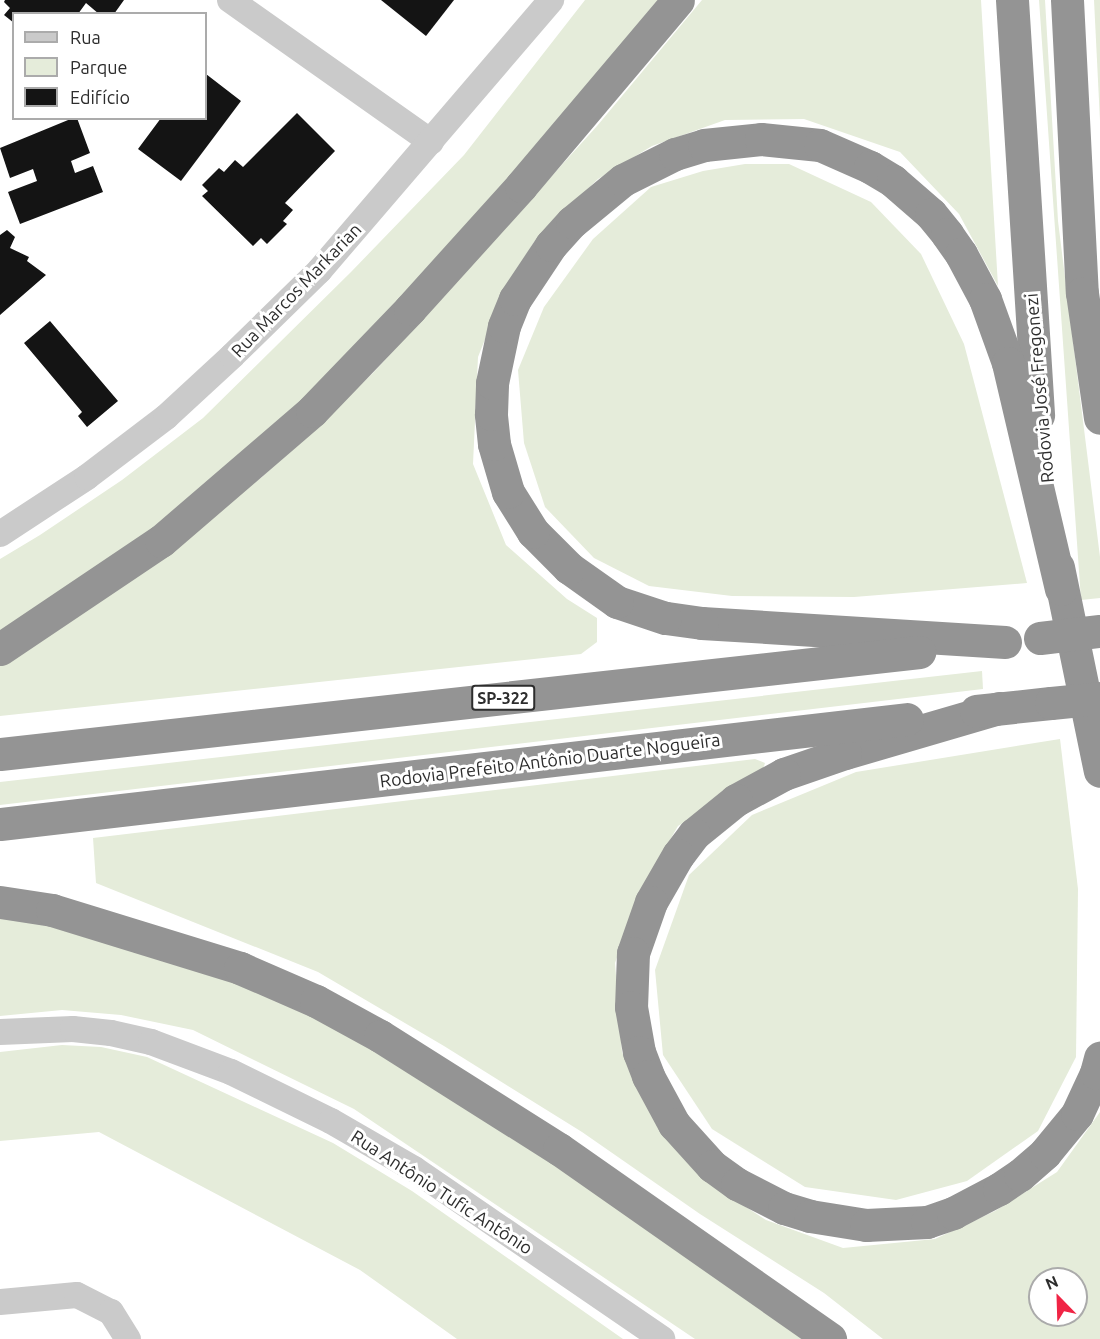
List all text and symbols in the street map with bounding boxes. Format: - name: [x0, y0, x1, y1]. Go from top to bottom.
- legend: [12, 12, 207, 120]
- text: Rua: [70, 27, 101, 47]
- text: Parque: [70, 57, 127, 77]
- text: Edifício: [70, 87, 130, 107]
- street label: Rua Marcos Markarian: [226, 218, 366, 362]
- street label: Rodovia José Fregonezi: [1020, 292, 1058, 484]
- road number: SP-322: [470, 685, 536, 711]
- street label: Rodovia Prefeito Antônio Duarte Nogueira: [378, 728, 722, 792]
- street label: Rua Antônio Tufic Antônio: [347, 1125, 537, 1259]
- north arrow: [1028, 1267, 1088, 1327]
- text: N: [1043, 1272, 1061, 1293]

